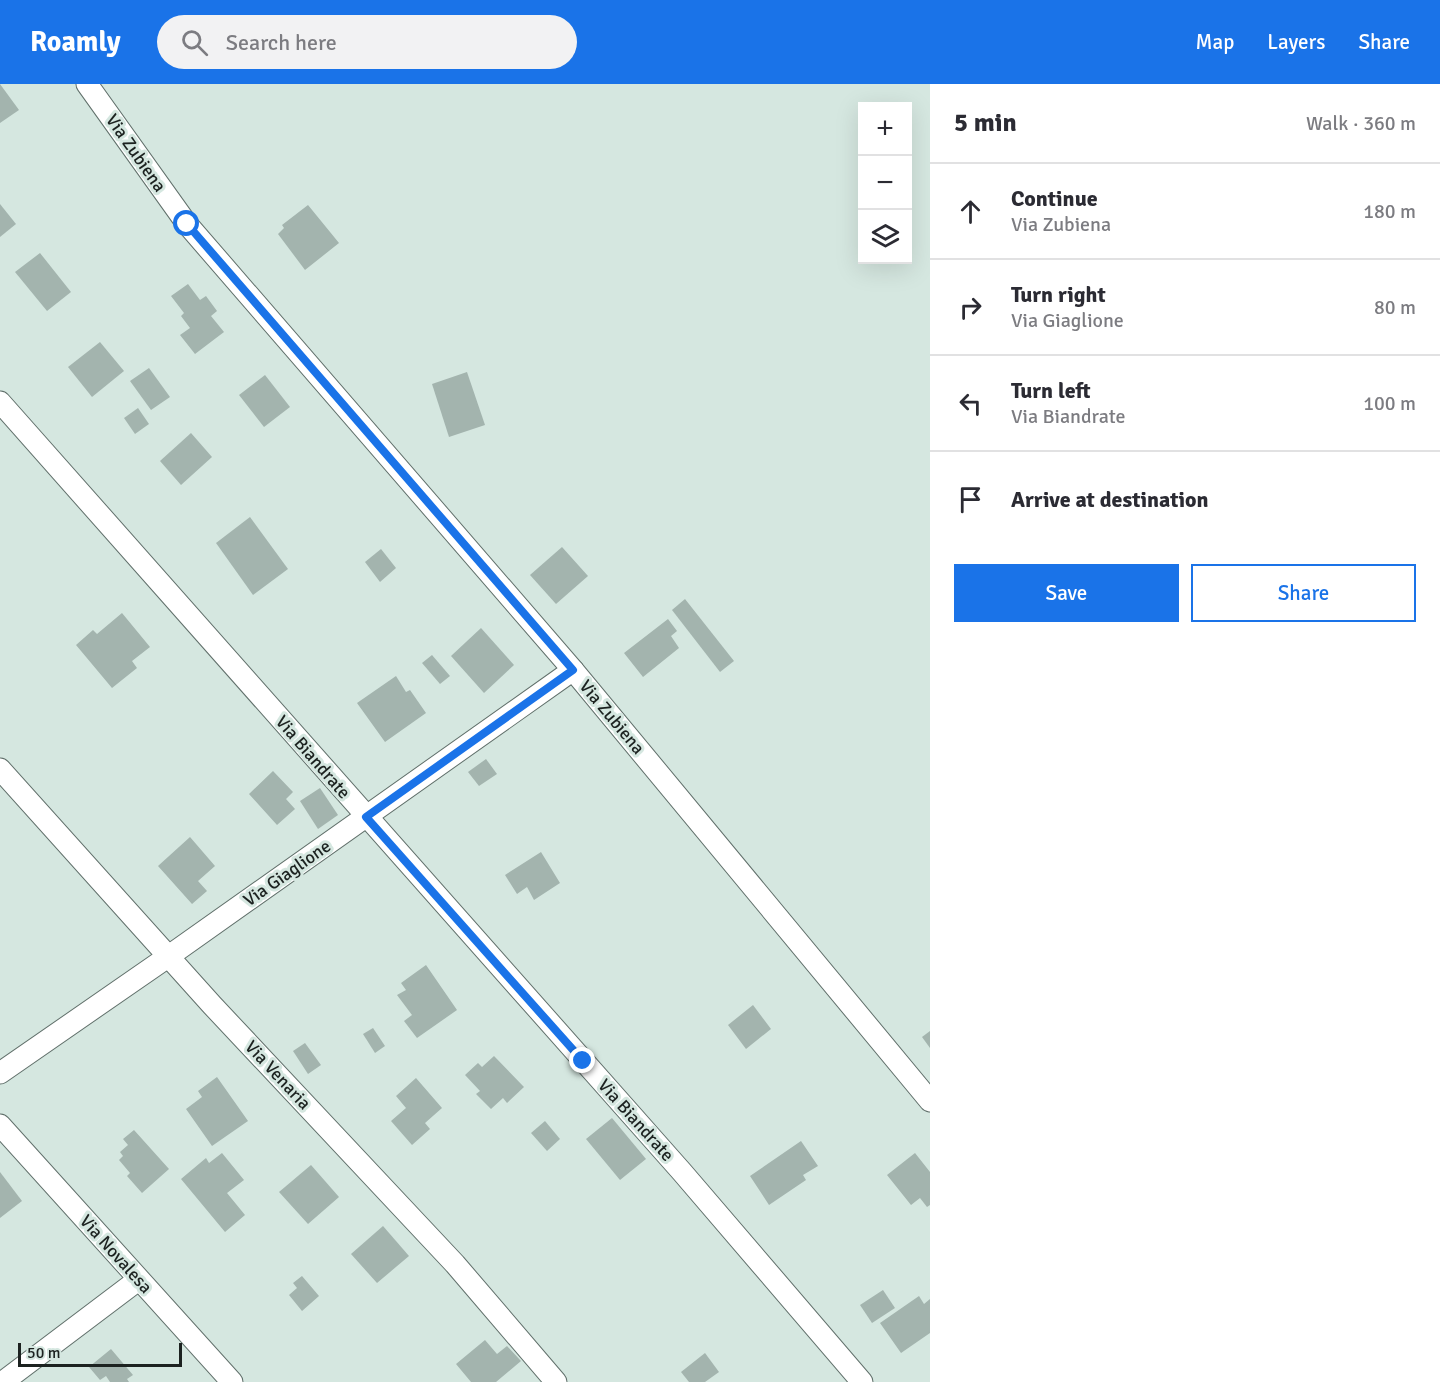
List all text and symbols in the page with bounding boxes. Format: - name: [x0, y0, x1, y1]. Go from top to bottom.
- search box: [157, 15, 577, 69]
- text: Roamly: [30, 25, 121, 59]
- icon: search: [178, 26, 211, 59]
- text: Search here: [226, 29, 337, 56]
- text: Map: [1196, 29, 1234, 55]
- text: Layers: [1267, 29, 1325, 55]
- text: Share: [1358, 29, 1410, 55]
- map controls: [858, 102, 912, 264]
- button: +: [858, 102, 912, 156]
- text: 5 min: [954, 107, 1017, 139]
- street label: Via Zubiena: [101, 110, 171, 196]
- text: Walk · 360 m: [1306, 111, 1416, 136]
- button: −: [858, 156, 912, 210]
- text: Continue: [1011, 185, 1098, 212]
- icon: ahead: [954, 195, 987, 228]
- text: 180 m: [1363, 199, 1416, 224]
- route start: [173, 210, 199, 236]
- button: layers: [858, 210, 912, 264]
- text: Via Zubiena: [1011, 212, 1111, 237]
- text: Turn right: [1011, 281, 1106, 308]
- icon: right: [954, 291, 987, 324]
- text: 80 m: [1374, 295, 1416, 320]
- text: Via Giaglione: [1011, 308, 1124, 333]
- text: Turn left: [1011, 377, 1091, 404]
- icon: left: [954, 387, 987, 420]
- text: 100 m: [1363, 391, 1416, 416]
- text: Via Biandrate: [1011, 404, 1126, 429]
- icon: arrive: [954, 483, 987, 516]
- text: Arrive at destination: [1011, 486, 1208, 513]
- button: Save: [954, 564, 1179, 622]
- button: Share: [1191, 564, 1416, 622]
- street label: Via Zubiena: [575, 675, 649, 759]
- street label: Via Biandrate: [271, 711, 355, 803]
- street label: Via Giaglione: [239, 835, 335, 911]
- street label: Via Venaria: [240, 1036, 316, 1114]
- route end: [569, 1047, 595, 1073]
- street label: Via Biandrate: [593, 1074, 679, 1166]
- street label: Via Novalesa: [75, 1210, 157, 1298]
- scale bar: [18, 1340, 182, 1368]
- text: 50 m: [27, 1343, 61, 1363]

